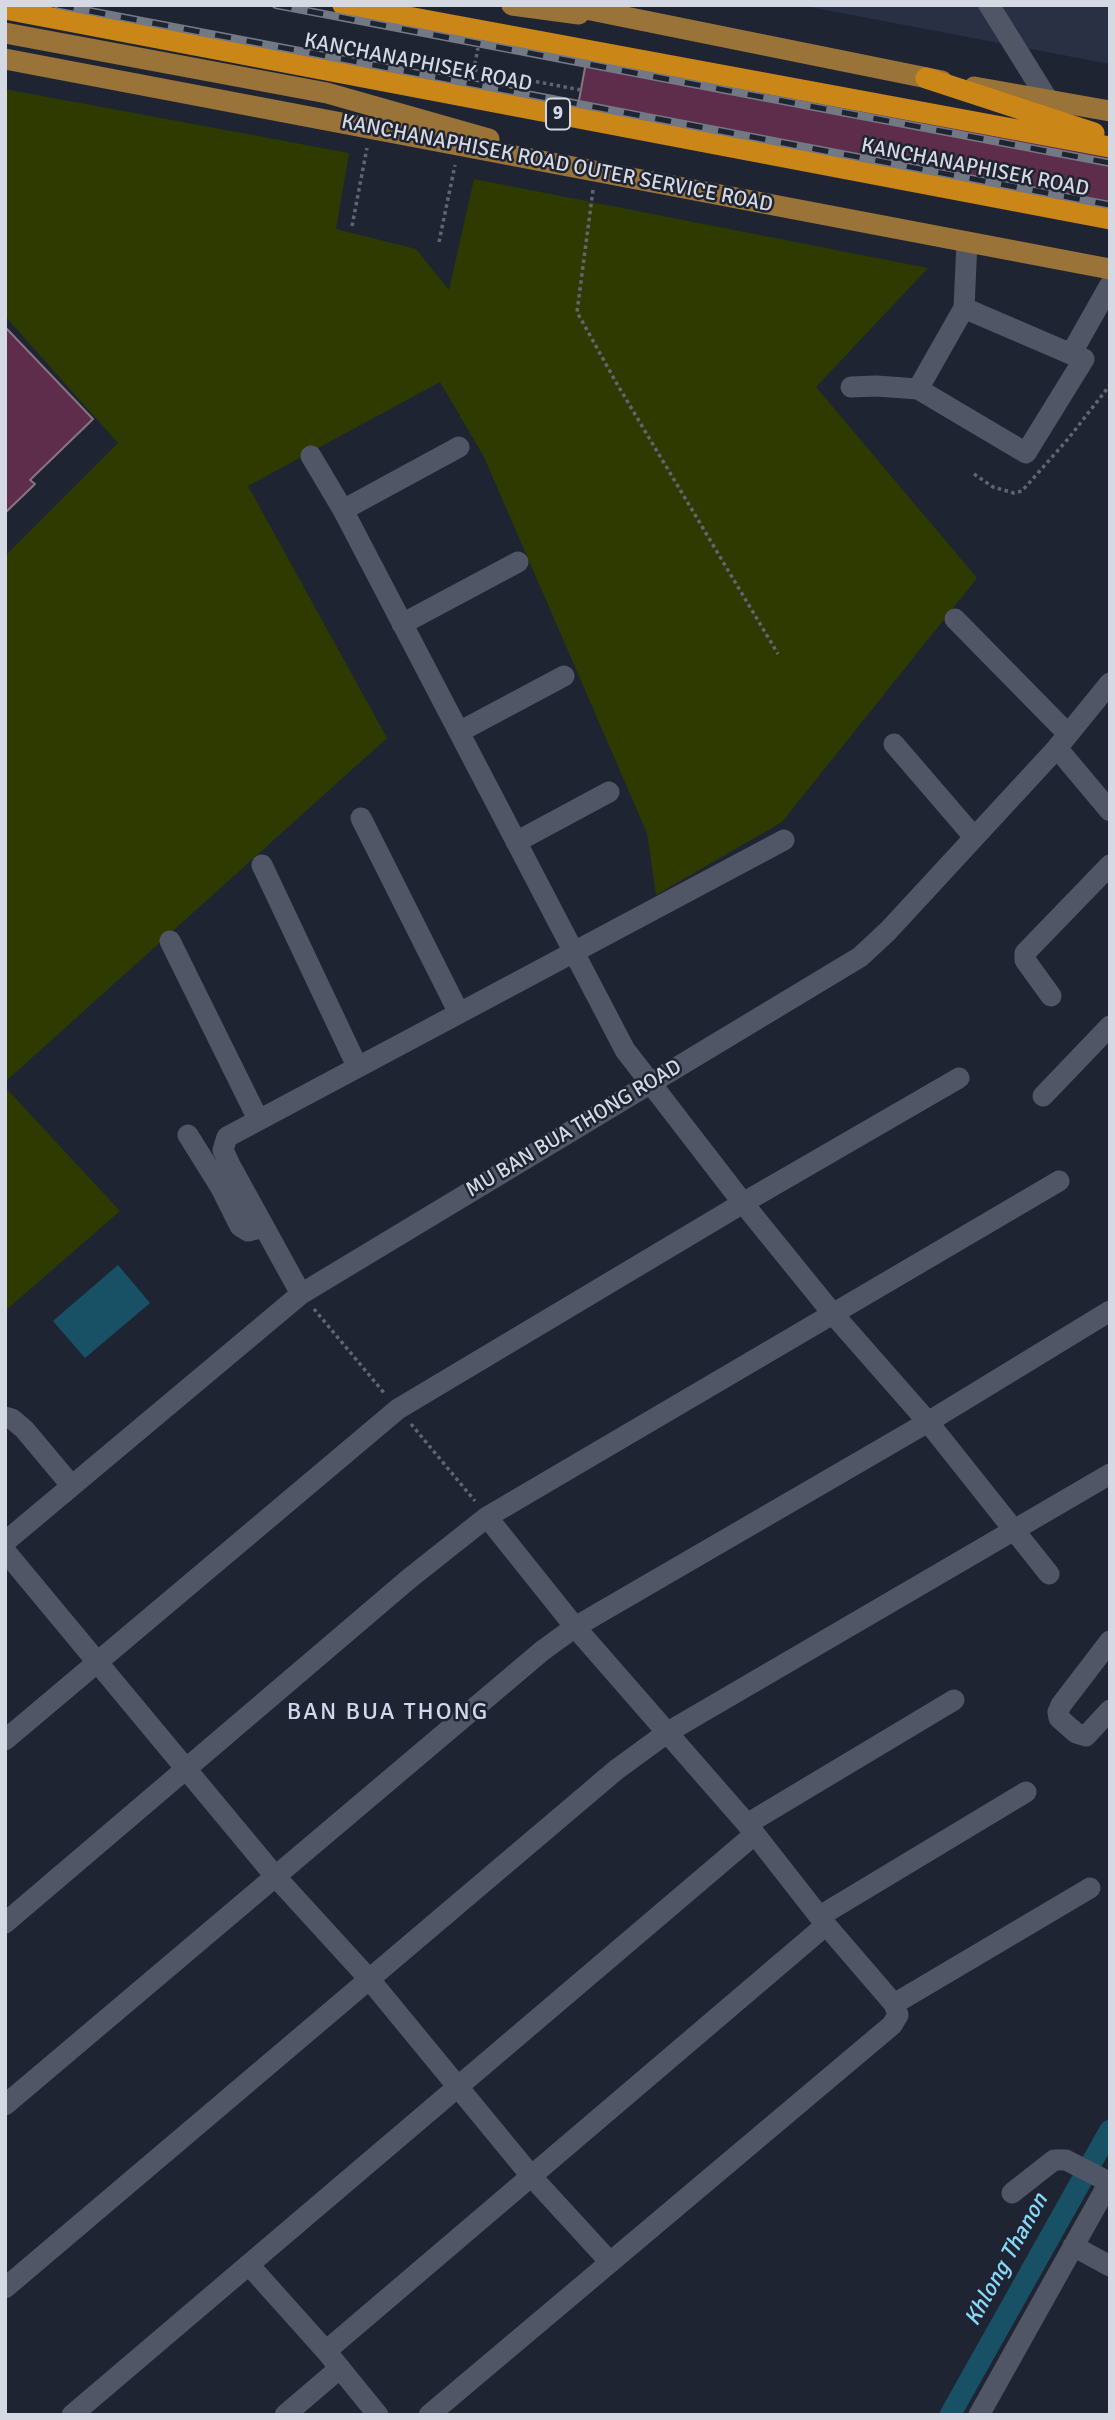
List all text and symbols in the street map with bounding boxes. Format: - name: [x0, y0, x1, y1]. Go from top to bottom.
- street label: KANCHANAPHISEK ROAD: [302, 29, 534, 97]
- road number: 9: [546, 98, 570, 130]
- street label: KANCHANAPHISEK ROAD OUTER SERVICE ROAD: [339, 110, 775, 218]
- street label: KANCHANAPHISEK ROAD: [859, 134, 1091, 202]
- street label: MU BAN BUA THONG ROAD: [462, 1055, 686, 1203]
- district label: BAN BUA THONG: [288, 1699, 488, 1727]
- water label: Khlong Thanon: [959, 2189, 1055, 2331]

